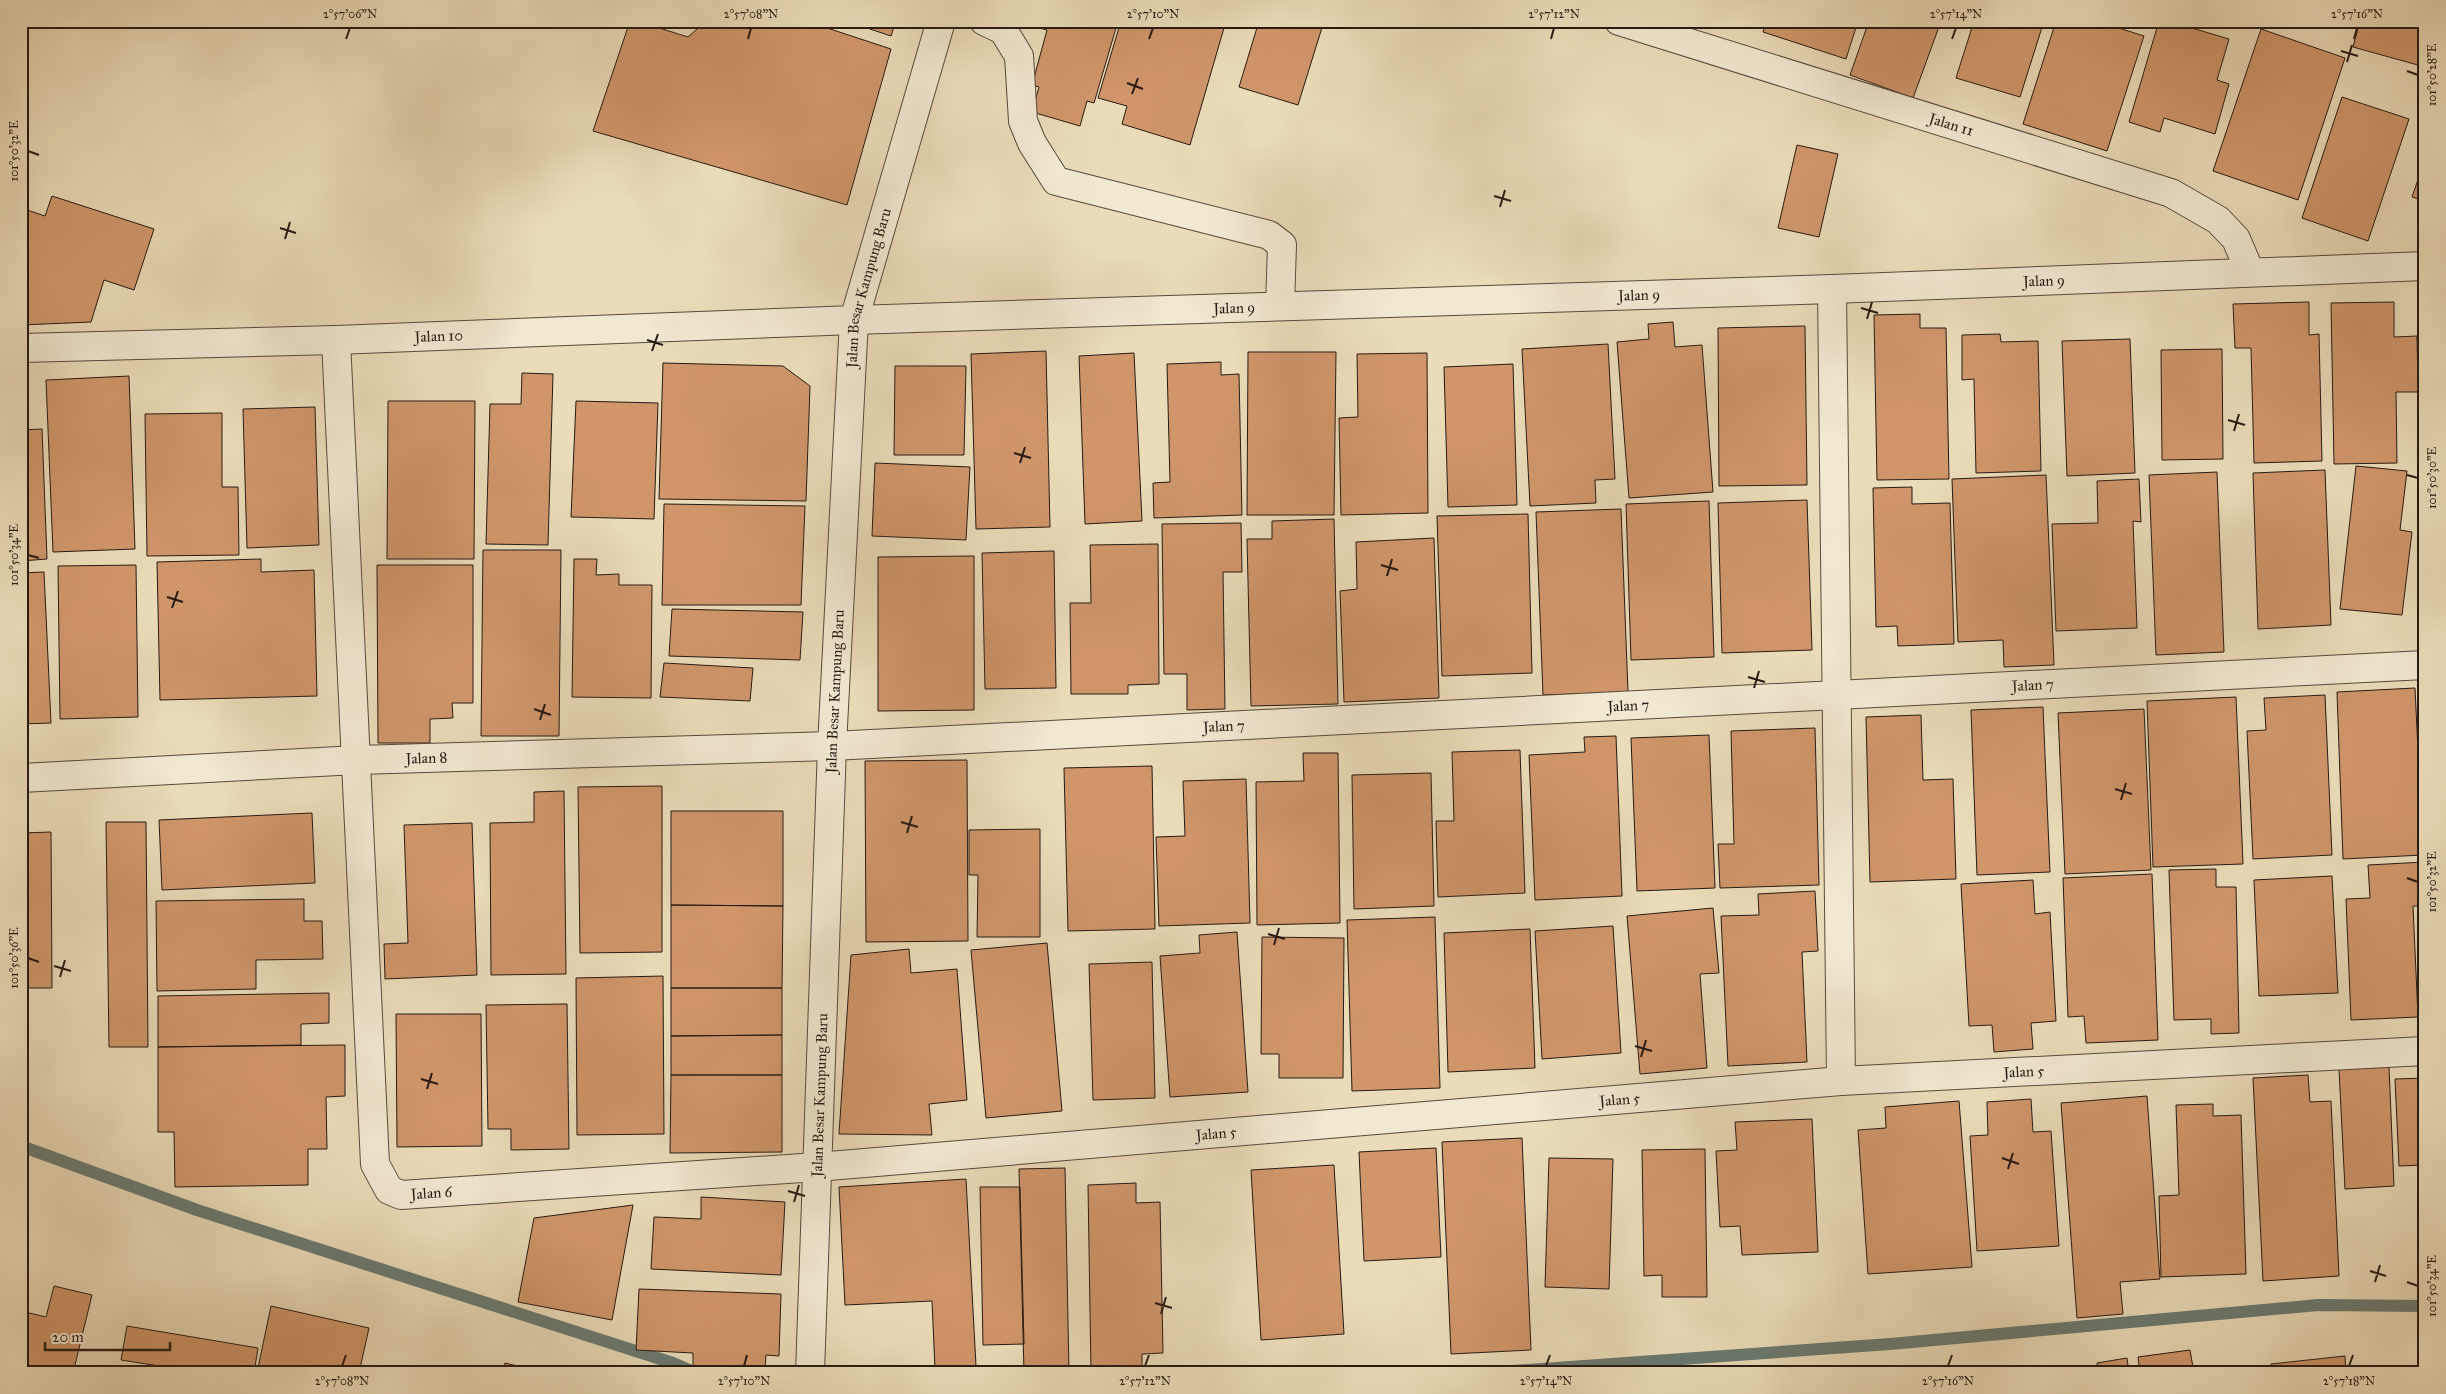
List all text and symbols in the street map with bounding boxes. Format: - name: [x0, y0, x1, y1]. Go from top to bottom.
- text: 2°57'06"N: [323, 7, 377, 21]
- text: 2°57'08"N: [724, 7, 778, 21]
- text: 2°57'10"N: [1127, 7, 1179, 21]
- text: 2°57'12"N: [1528, 7, 1580, 21]
- text: 2°57'14"N: [1930, 7, 1982, 21]
- text: 2°57'16"N: [2331, 7, 2383, 21]
- text: 101°50'28"E: [2425, 43, 2439, 106]
- street label: Jalan 11: [1925, 109, 1976, 140]
- text: 101°50'32"E: [7, 120, 21, 182]
- street label: Jalan Besar Kampung Baru: [842, 206, 895, 370]
- street label: Jalan 9: [2021, 271, 2065, 292]
- street label: Jalan 9: [1616, 285, 1660, 306]
- street label: Jalan 9: [1211, 298, 1256, 319]
- street label: Jalan 10: [412, 326, 463, 347]
- text: 101°50'30"E: [2425, 447, 2439, 509]
- text: 101°50'34"E: [7, 524, 21, 586]
- street label: Jalan Besar Kampung Baru: [822, 609, 848, 776]
- street label: Jalan 7: [2009, 675, 2054, 696]
- street label: Jalan 7: [1605, 695, 1650, 717]
- street label: Jalan 7: [1200, 716, 1245, 737]
- street label: Jalan 8: [403, 748, 448, 769]
- text: 101°50'32"E: [2425, 851, 2439, 913]
- text: 101°50'36"E: [7, 927, 21, 989]
- street label: Jalan Besar Kampung Baru: [808, 1013, 832, 1180]
- street label: Jalan 5: [2001, 1062, 2045, 1083]
- street label: Jalan 5: [1597, 1089, 1641, 1111]
- street label: Jalan 5: [1193, 1123, 1237, 1145]
- street label: Jalan 6: [408, 1182, 454, 1204]
- text: 101°50'34"E: [2425, 1255, 2439, 1317]
- scale bar: [45, 1319, 170, 1351]
- text: 20 m: [52, 1328, 84, 1346]
- text: 2°57'08"N: [315, 1374, 369, 1388]
- text: 2°57'10"N: [718, 1374, 770, 1388]
- text: 2°57'12"N: [1119, 1374, 1171, 1388]
- text: 2°57'14"N: [1520, 1374, 1572, 1388]
- text: 2°57'16"N: [1922, 1374, 1974, 1388]
- text: 2°57'18"N: [2323, 1374, 2375, 1388]

